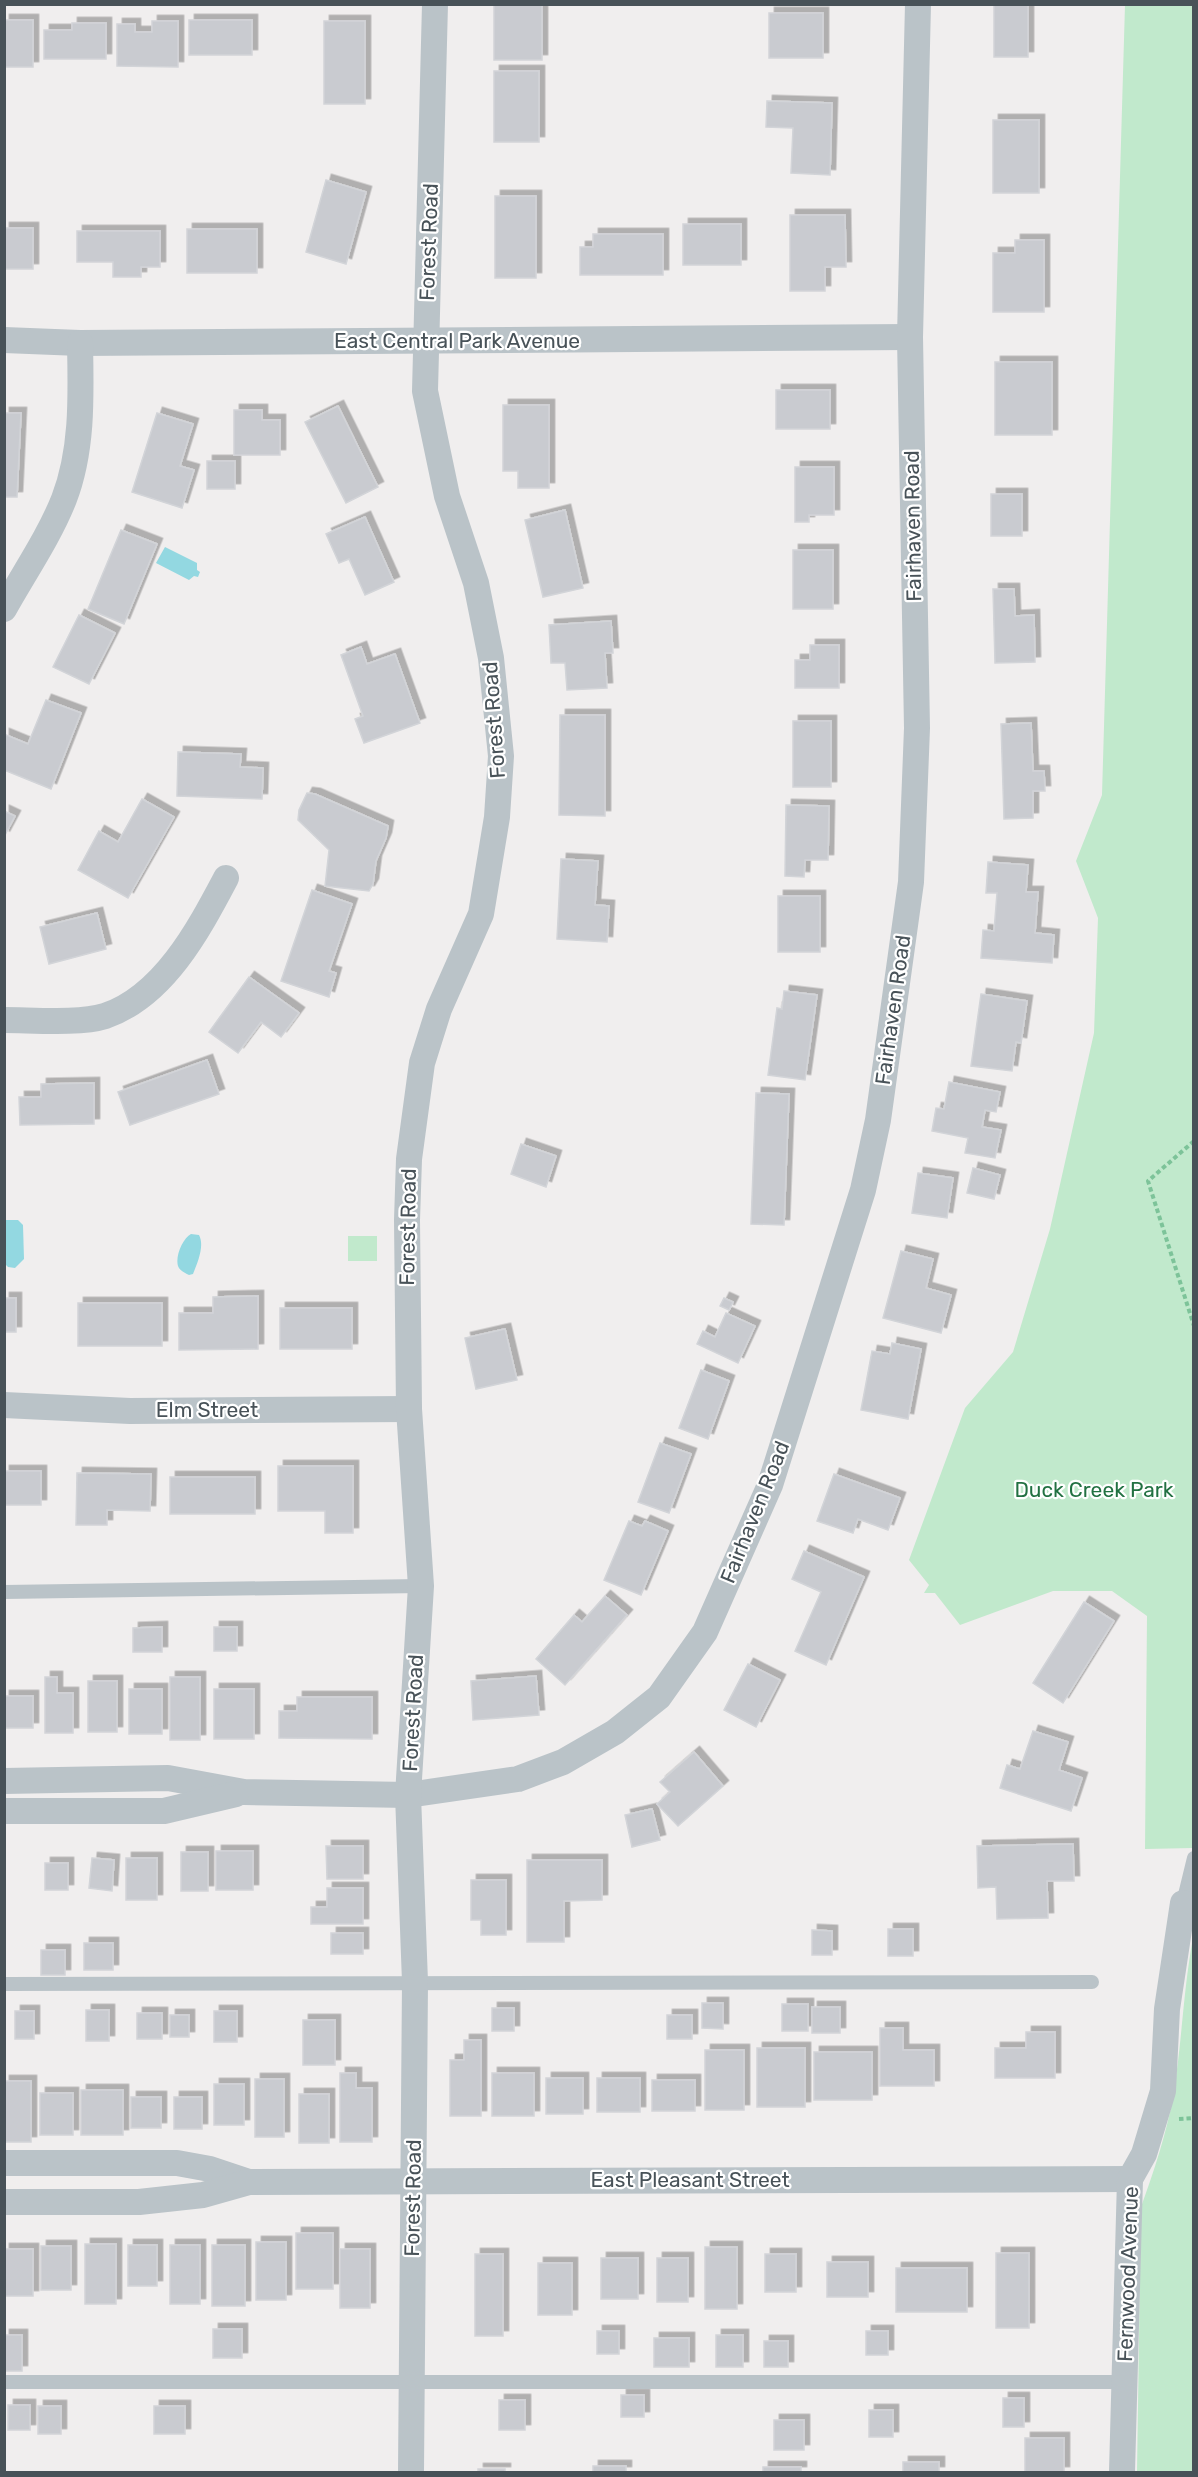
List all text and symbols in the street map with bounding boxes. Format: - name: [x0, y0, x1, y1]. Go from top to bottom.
- street label: Forest Road: [414, 183, 443, 301]
- street label: East Central Park Avenue: [334, 328, 580, 353]
- street label: Fairhaven Road: [899, 450, 926, 602]
- street label: Forest Road: [477, 661, 510, 779]
- street label: Fairhaven Road: [870, 933, 915, 1087]
- street label: Forest Road: [394, 1168, 421, 1286]
- street label: Elm Street: [156, 1397, 258, 1422]
- street label: Fairhaven Road: [715, 1437, 794, 1587]
- park label: Duck Creek Park: [1014, 1477, 1174, 1502]
- street label: Forest Road: [397, 1654, 428, 1772]
- street label: Forest Road: [399, 2139, 426, 2257]
- street label: East Pleasant Street: [590, 2167, 790, 2192]
- street label: Fernwood Avenue: [1112, 2186, 1143, 2362]

